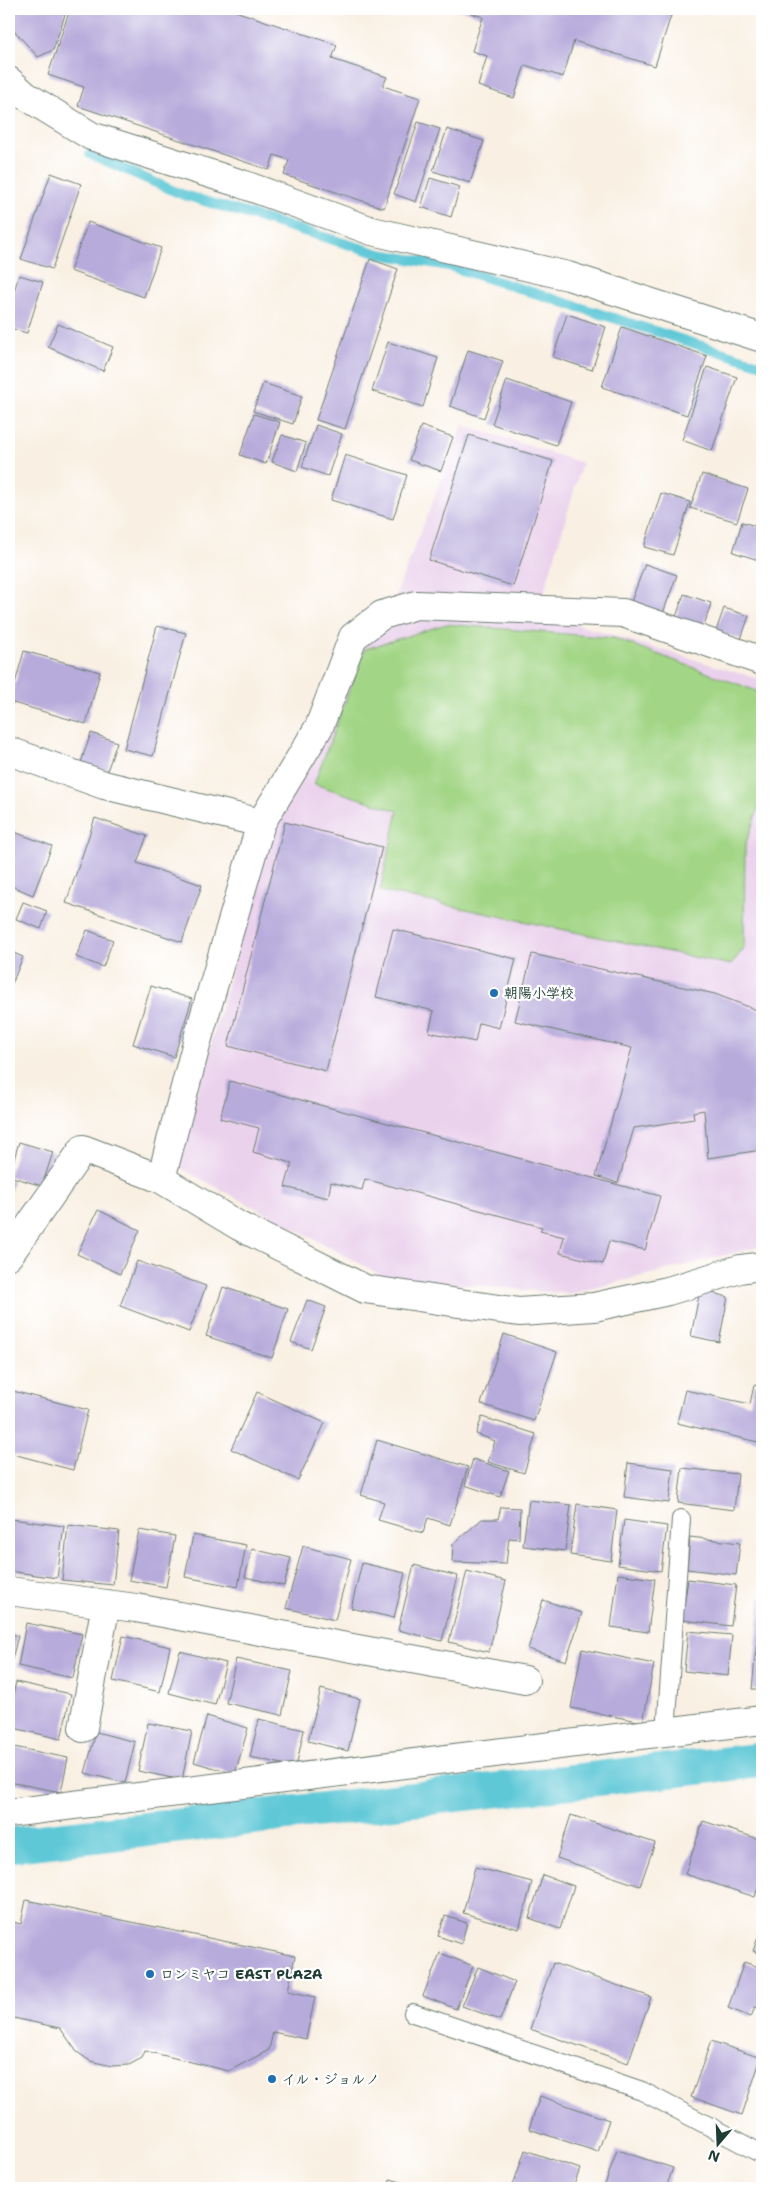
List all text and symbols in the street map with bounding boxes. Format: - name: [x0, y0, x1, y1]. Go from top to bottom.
- place label: 朝陽小学校: [504, 984, 574, 1002]
- marker: 朝陽小学校: [488, 987, 500, 999]
- place label: ロンミヤコ EAST PLAZA: [160, 1965, 323, 1983]
- marker: ロンミヤコ EAST PLAZA: [144, 1968, 156, 1980]
- place label: イル・ジョルノ: [282, 2070, 379, 2088]
- marker: イル・ジョルノ: [266, 2073, 278, 2085]
- north arrow: [694, 2120, 744, 2170]
- text: N: [706, 2146, 722, 2167]

